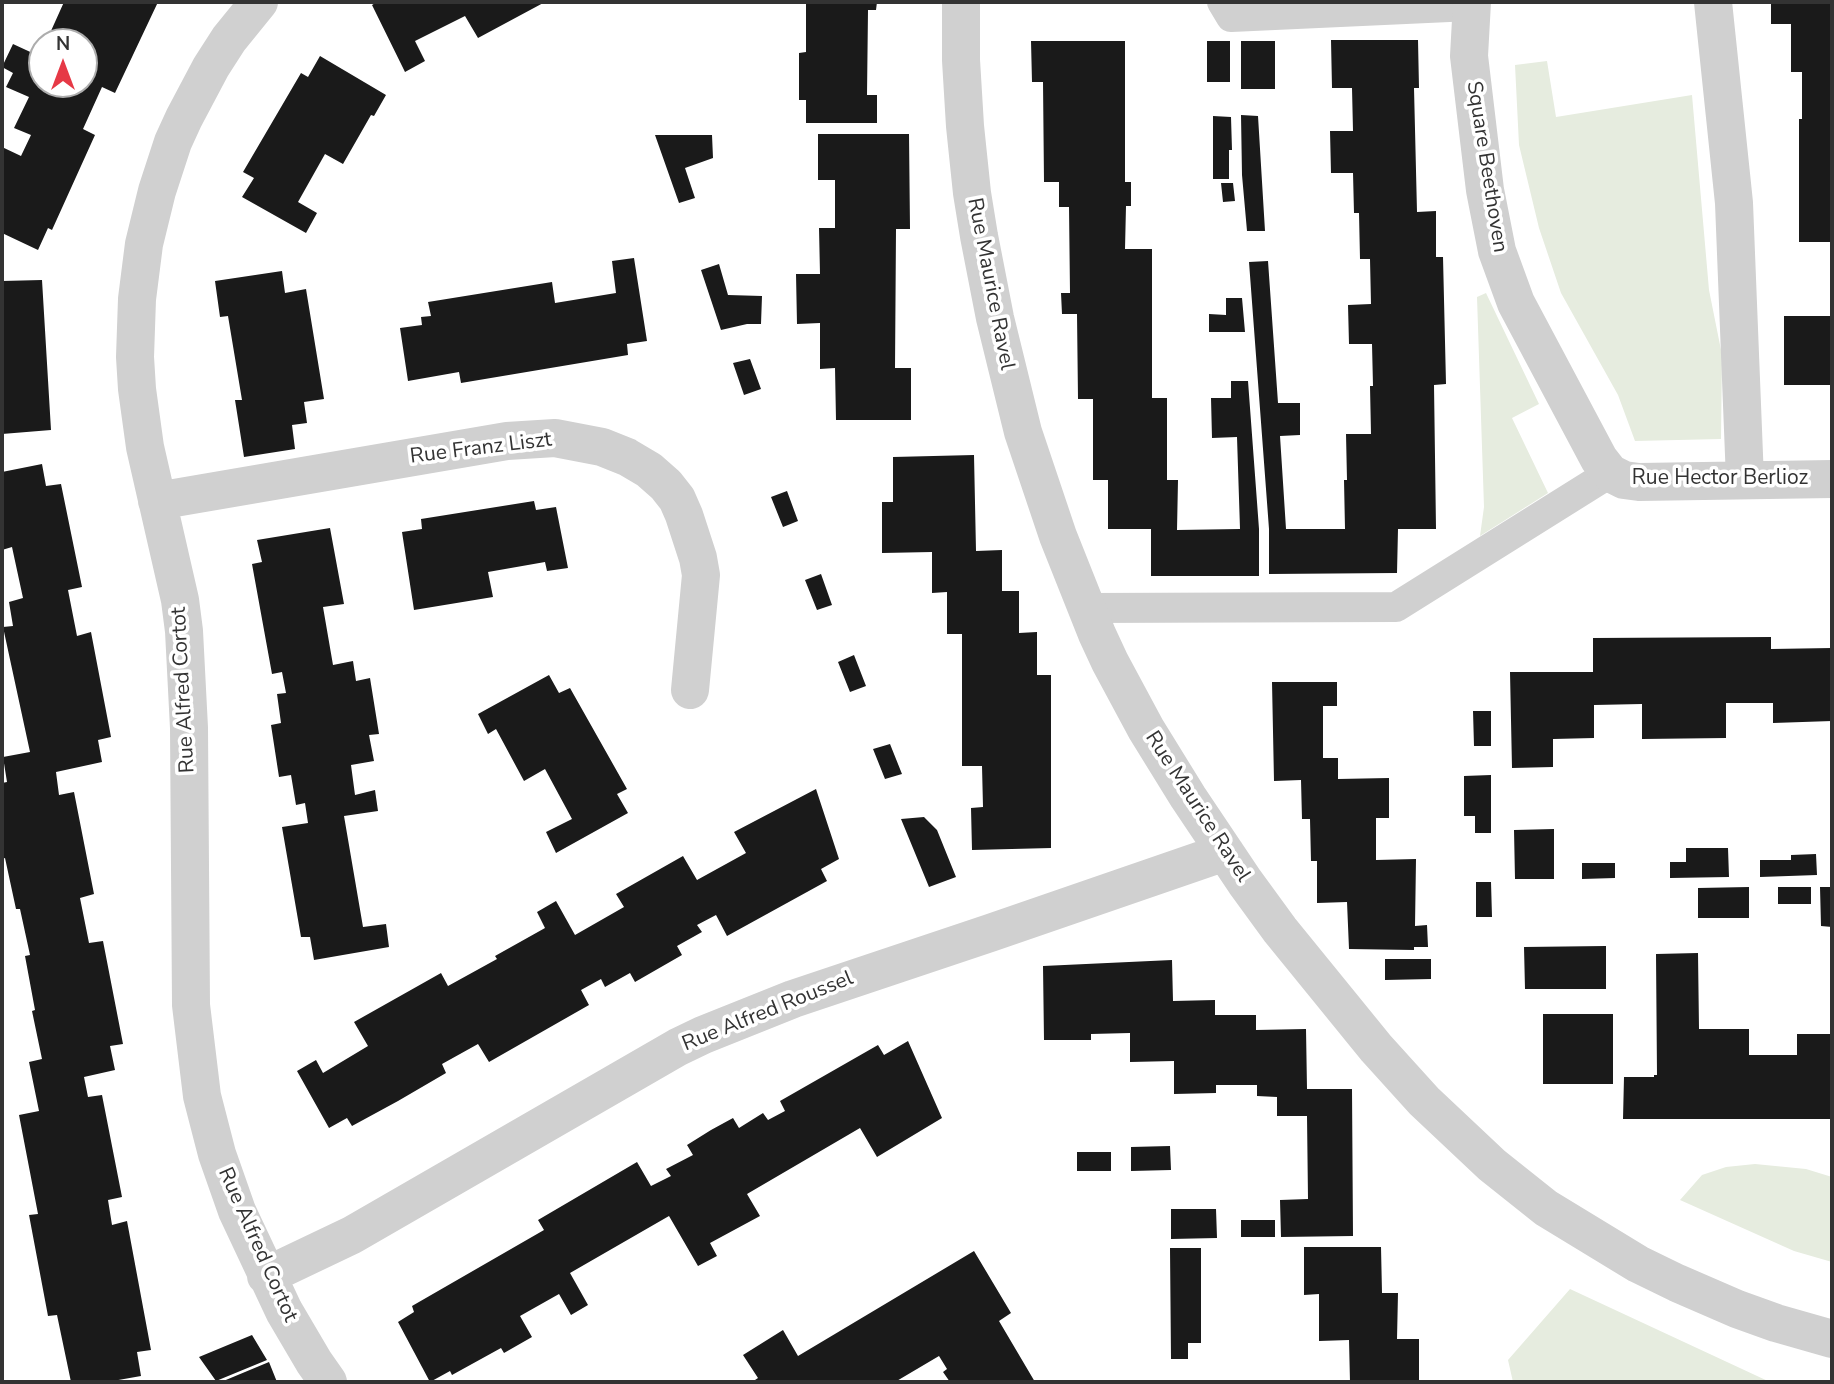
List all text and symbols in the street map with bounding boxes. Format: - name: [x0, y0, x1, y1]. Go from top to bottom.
- north arrow: [28, 28, 98, 98]
- text: N: [56, 31, 70, 57]
- street label: Square Beethoven: [1460, 80, 1512, 254]
- street label: Rue Maurice Ravel: [961, 196, 1019, 372]
- street label: Rue Franz Liszt: [409, 428, 553, 470]
- street label: Rue Hector Berlioz: [1632, 466, 1808, 492]
- street label: Rue Alfred Cortot: [167, 606, 201, 774]
- street label: Rue Maurice Ravel: [1139, 727, 1255, 887]
- street label: Rue Alfred Roussel: [679, 966, 857, 1058]
- street label: Rue Alfred Cortot: [212, 1164, 302, 1326]

